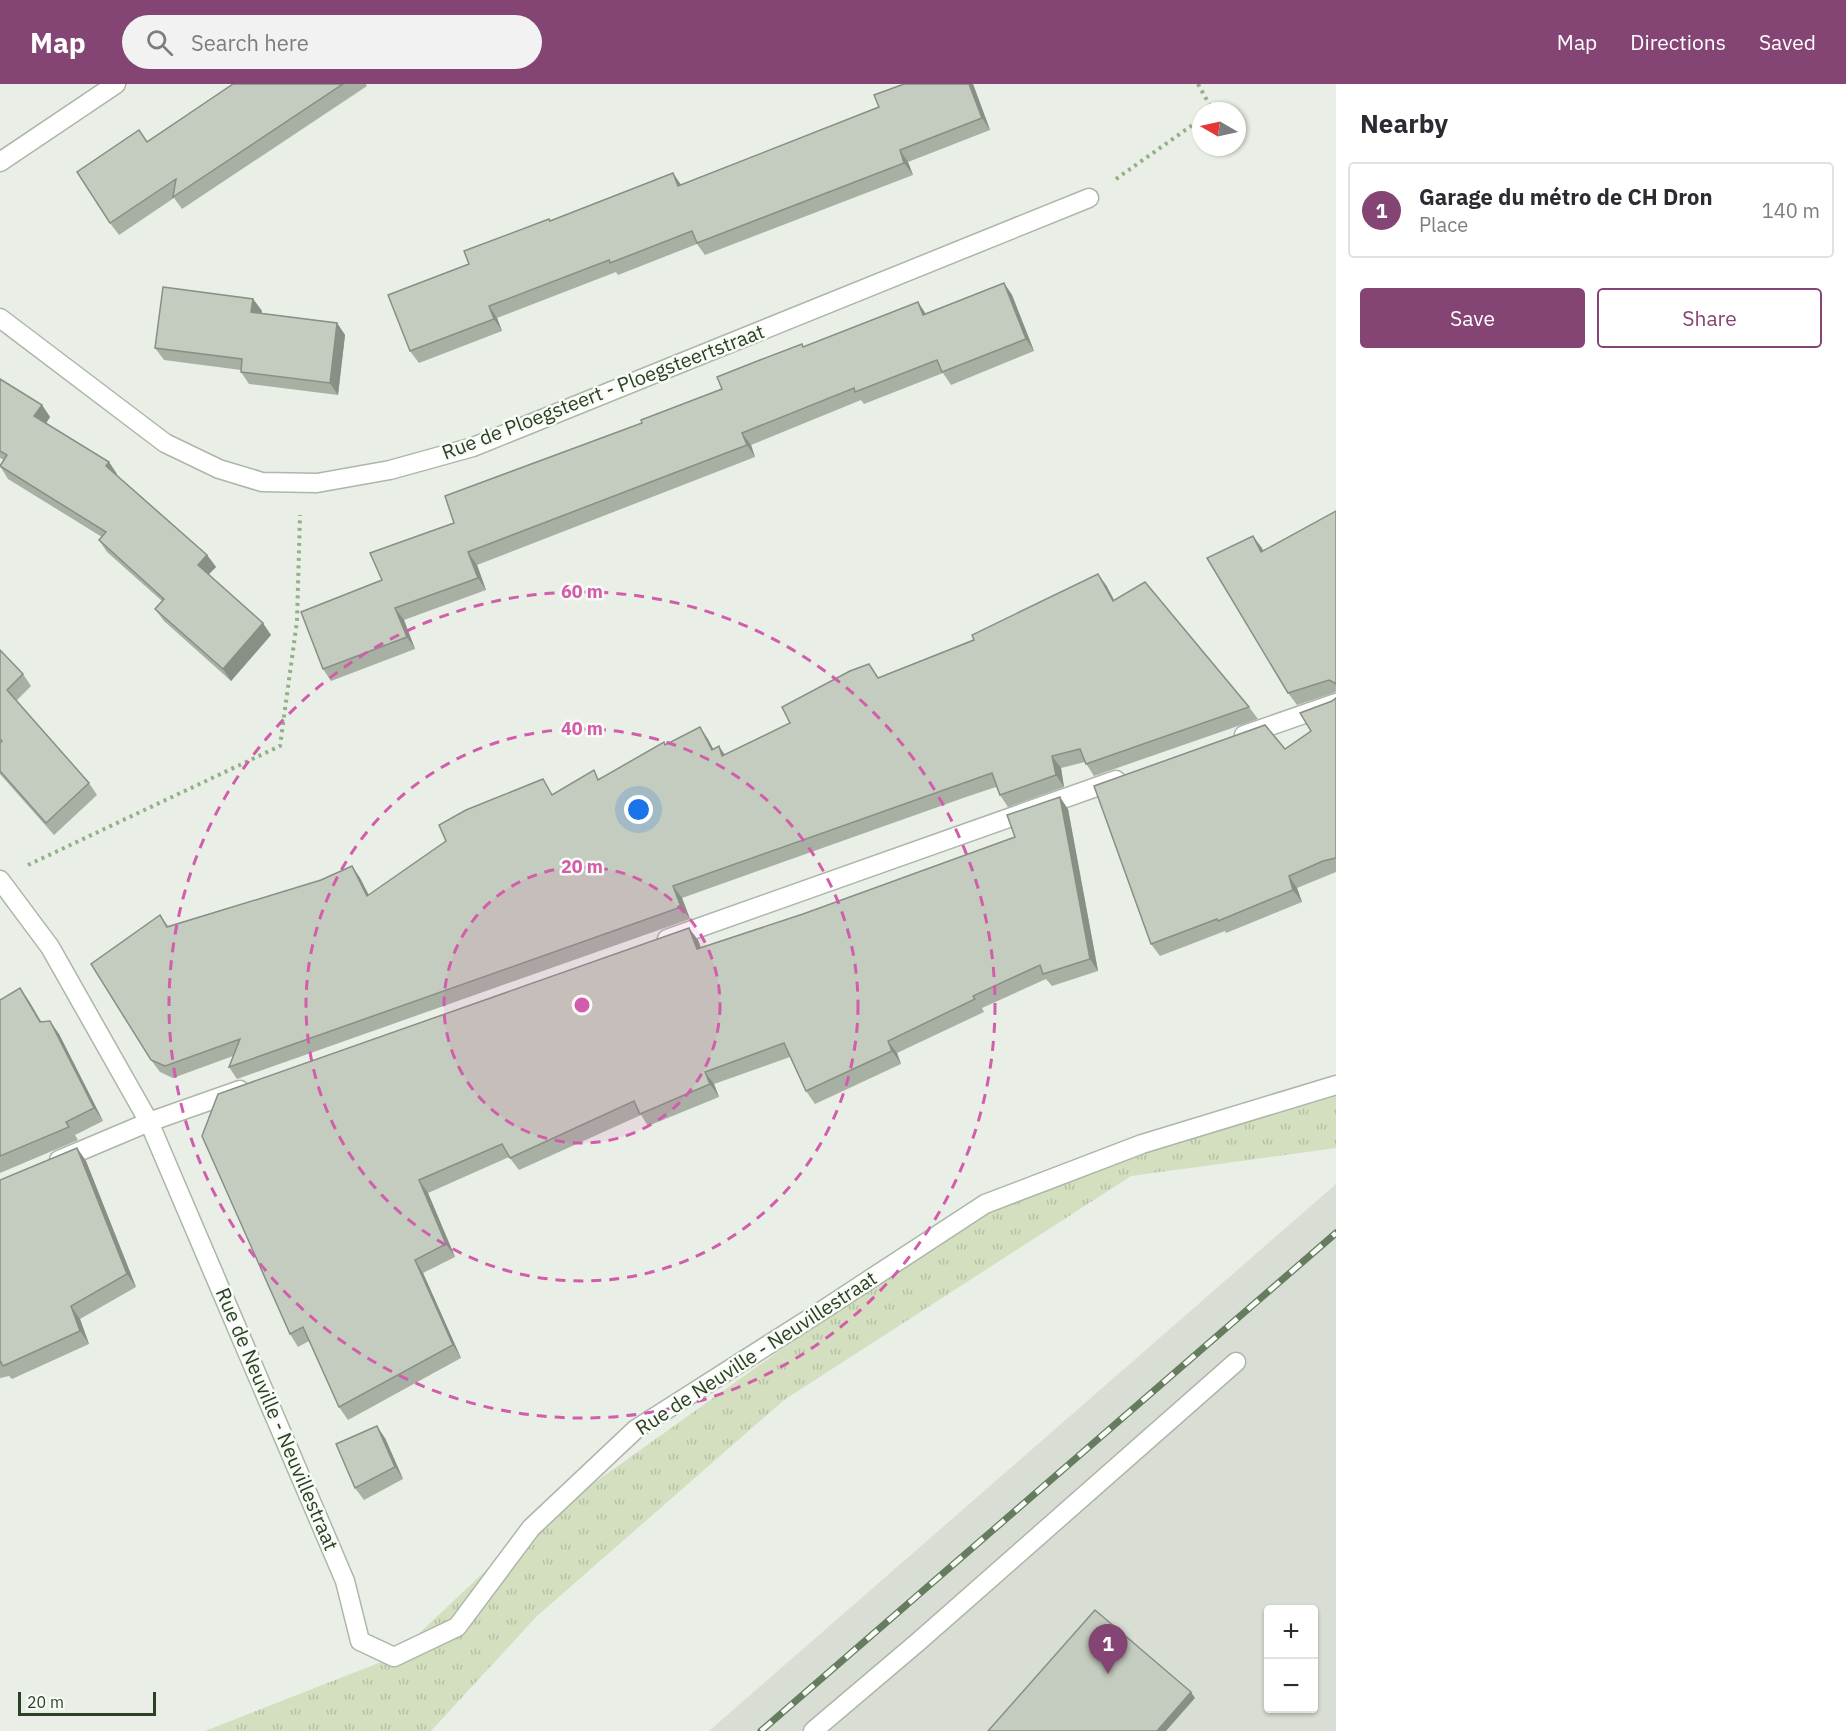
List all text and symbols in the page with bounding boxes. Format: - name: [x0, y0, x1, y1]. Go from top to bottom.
- search box: [122, 15, 542, 69]
- text: Map: [30, 24, 86, 61]
- icon: search: [143, 26, 176, 59]
- text: Search here: [191, 28, 309, 57]
- text: Map: [1557, 28, 1597, 56]
- text: Directions: [1630, 28, 1726, 56]
- text: Saved: [1759, 28, 1816, 56]
- north arrow: [1192, 102, 1246, 156]
- text: Nearby: [1360, 106, 1448, 140]
- text: Garage du métro de CH Dron: [1419, 182, 1713, 211]
- text: 1: [1376, 197, 1388, 224]
- text: 140 m: [1762, 197, 1820, 224]
- text: Place: [1419, 211, 1468, 238]
- button: Save: [1360, 288, 1585, 348]
- button: Share: [1597, 288, 1822, 348]
- street label: Rue de Ploegsteert - Ploegsteertstraat: [438, 317, 768, 466]
- text: 60 m: [561, 580, 603, 603]
- text: 40 m: [561, 717, 603, 740]
- your location: [624, 795, 653, 824]
- text: 20 m: [561, 855, 603, 878]
- centre of rings: [572, 995, 592, 1015]
- street label: Rue de Neuville - Neuvillestraat: [630, 1264, 882, 1441]
- street label: Rue de Neuville - Neuvillestraat: [210, 1283, 345, 1554]
- map controls: [1264, 1605, 1318, 1713]
- button: +: [1264, 1605, 1318, 1659]
- pin: 1: [1088, 1624, 1128, 1674]
- button: −: [1264, 1659, 1318, 1713]
- scale bar: [18, 1689, 156, 1716]
- text: 20 m: [27, 1692, 64, 1712]

